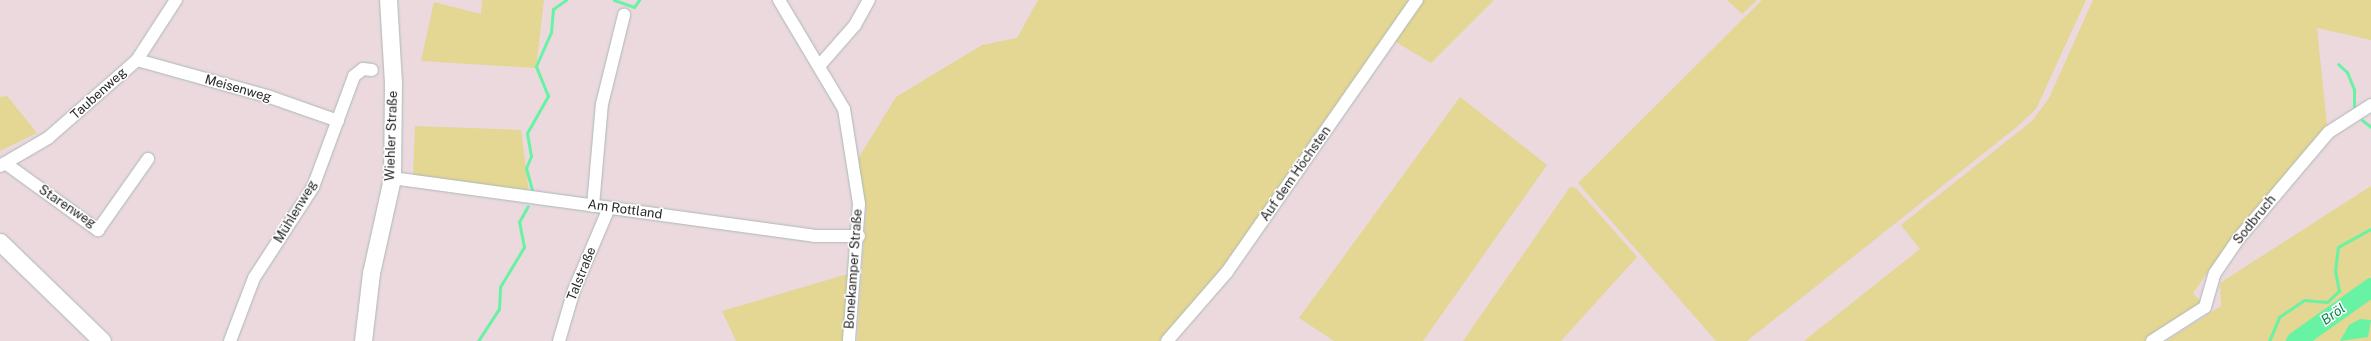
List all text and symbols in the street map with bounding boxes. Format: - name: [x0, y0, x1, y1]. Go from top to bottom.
- street label: Taubenweg: [68, 65, 130, 123]
- street label: Meisenweg: [203, 72, 273, 106]
- street label: Wiehler Straße: [383, 91, 401, 181]
- street label: Auf dem Höchsten: [1257, 124, 1335, 224]
- street label: Mühlenweg: [271, 178, 321, 246]
- street label: Starenweg: [35, 182, 99, 232]
- street label: Sodbruch: [2230, 192, 2280, 248]
- street label: Am Rottland: [587, 197, 663, 223]
- street label: Bonekamper Straße: [842, 208, 866, 330]
- street label: Talstraße: [564, 245, 600, 303]
- water label: Bröl: [2318, 300, 2348, 328]

